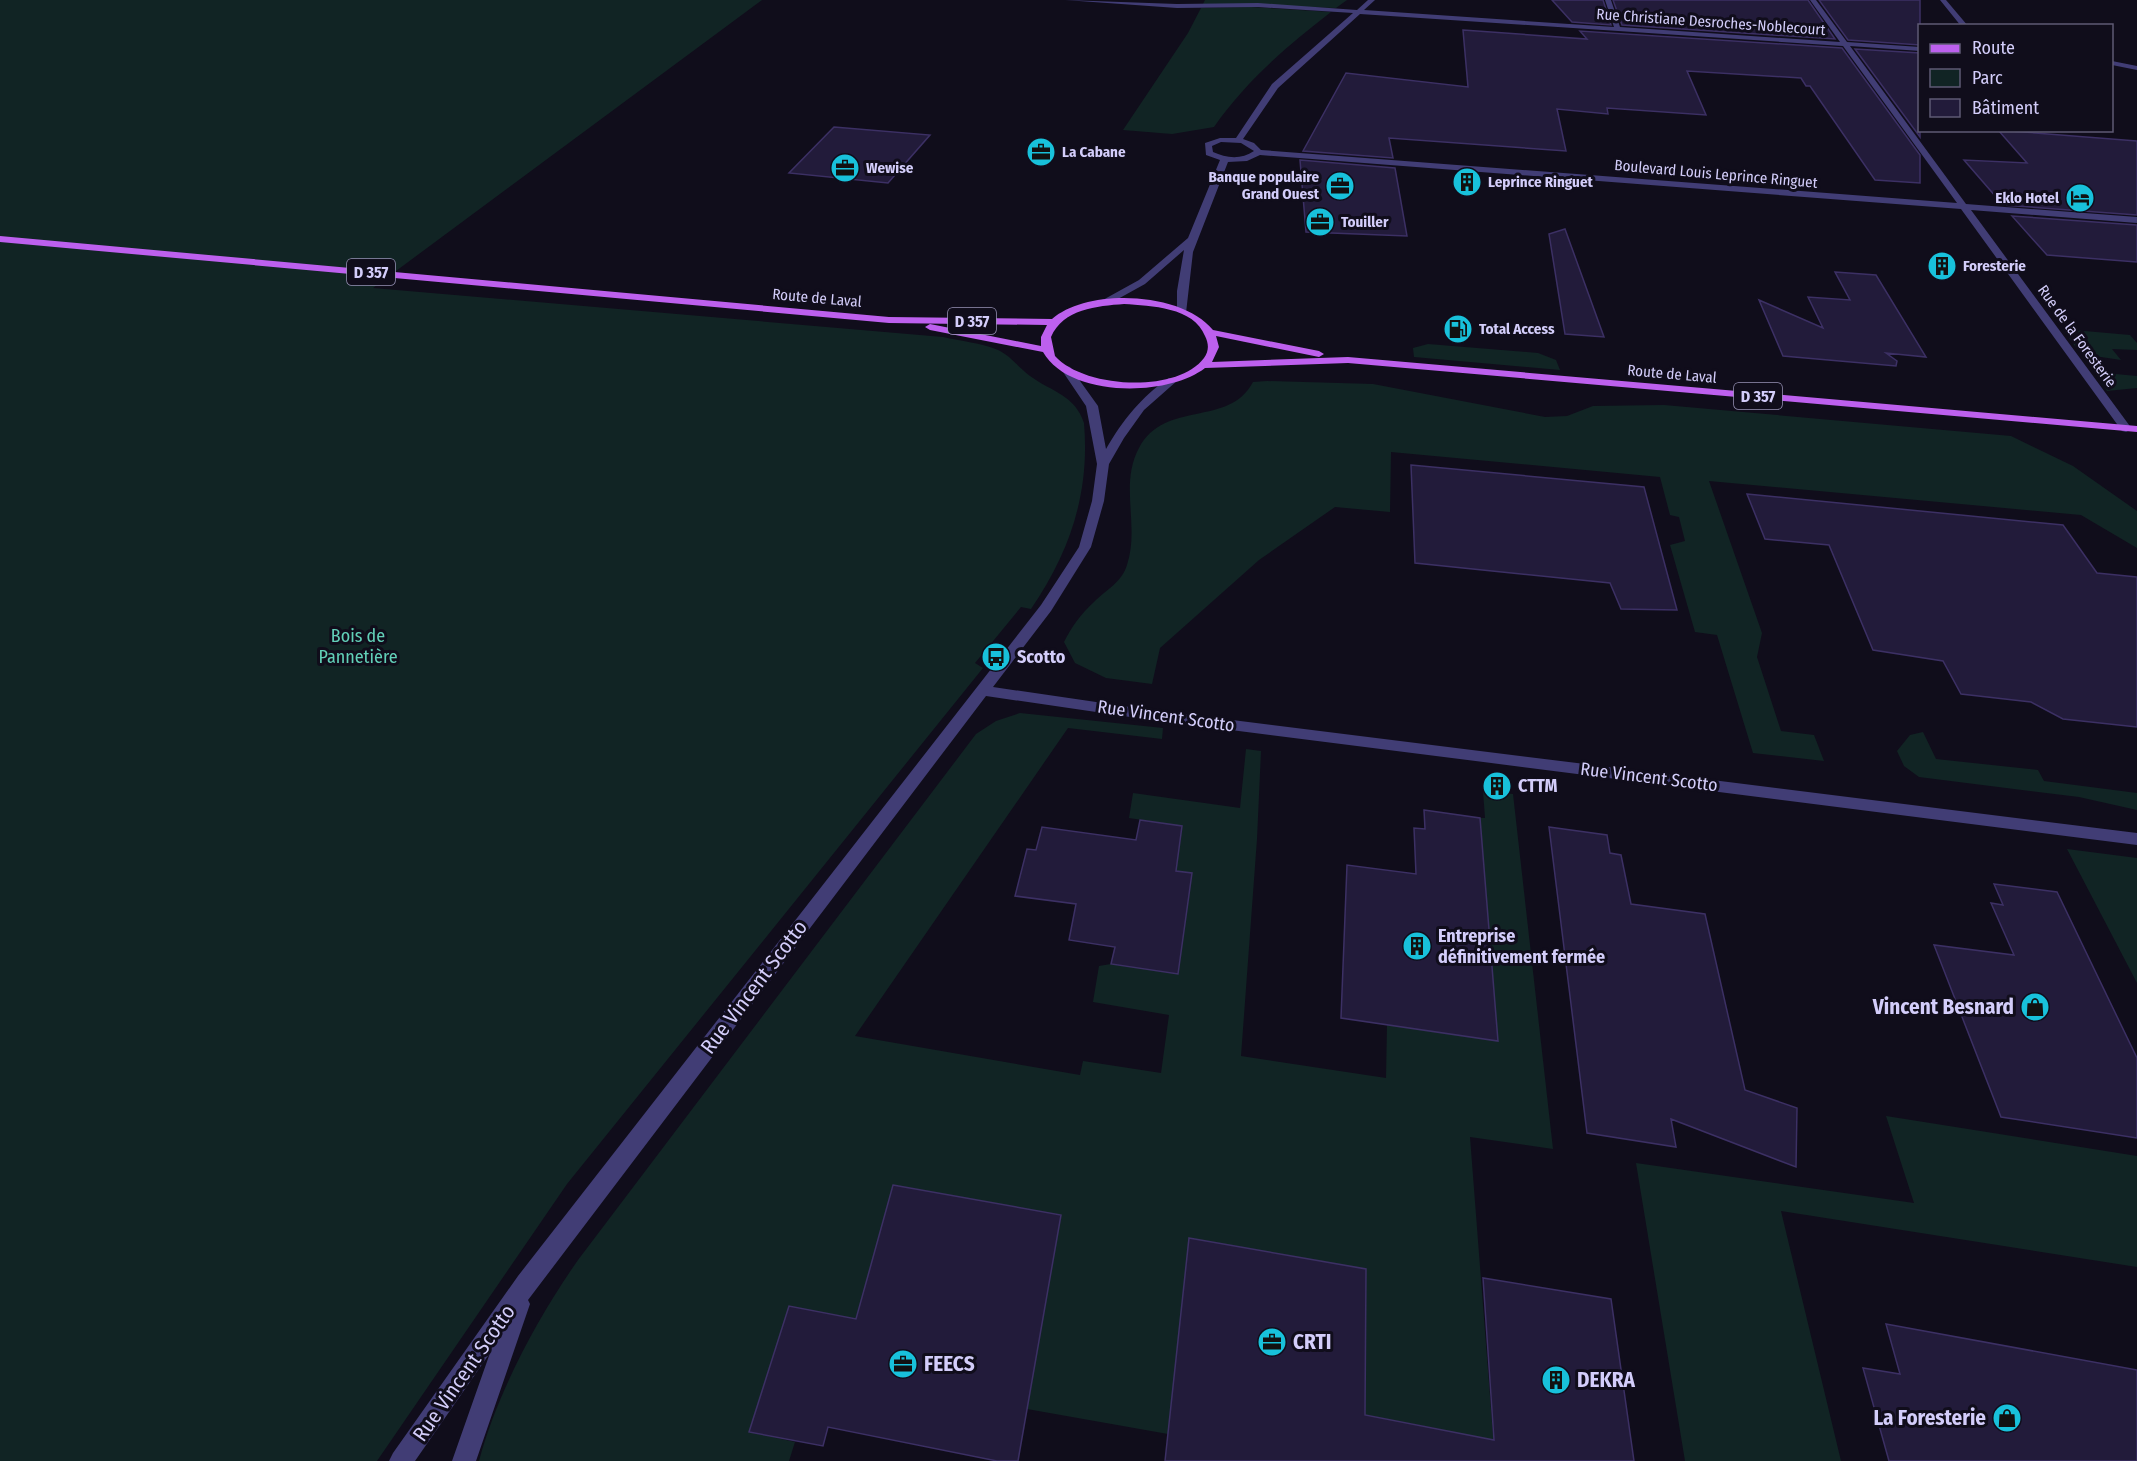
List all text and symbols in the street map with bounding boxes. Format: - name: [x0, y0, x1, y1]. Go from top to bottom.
- street label: Rue Christiane Desroches-Noblecourt: [1596, 5, 1826, 39]
- legend: [1918, 24, 2113, 132]
- text: Route: [1972, 37, 2015, 59]
- text: Parc: [1972, 67, 2003, 89]
- text: Bâtiment: [1972, 97, 2039, 119]
- office icon: La Cabane: [1025, 136, 1057, 168]
- place label: La Cabane: [1062, 143, 1126, 161]
- office icon: Wewise: [829, 152, 861, 184]
- street label: Boulevard Louis Leprince Ringuet: [1614, 156, 1818, 192]
- place label: Wewise: [866, 159, 914, 177]
- building icon: Leprince Ringuet: [1451, 166, 1483, 198]
- place label: Banque populaire Grand Ouest: [1208, 168, 1320, 203]
- office icon: Banque populaire Grand Ouest: [1324, 170, 1356, 202]
- place label: Leprince Ringuet: [1488, 173, 1593, 191]
- hotel icon: Eklo Hotel: [2064, 182, 2096, 214]
- place label: Eklo Hotel: [1995, 189, 2060, 207]
- office icon: Touiller: [1304, 206, 1336, 238]
- place label: Touiller: [1341, 213, 1389, 231]
- building icon: Foresterie: [1926, 250, 1958, 282]
- place label: Foresterie: [1963, 257, 2026, 275]
- road number: D 357: [347, 259, 395, 285]
- street label: Rue de la Foresterie: [2034, 281, 2120, 391]
- street label: Route de Laval: [772, 285, 862, 311]
- road number: D 357: [948, 308, 996, 334]
- fuel station icon: Total Access: [1442, 313, 1474, 345]
- place label: Total Access: [1479, 320, 1555, 338]
- street label: Route de Laval: [1627, 361, 1717, 387]
- road number: D 357: [1734, 383, 1782, 409]
- park label: Bois de Pannetière: [318, 625, 398, 668]
- bus stop icon: Scotto: [980, 641, 1012, 673]
- place label: Scotto: [1017, 646, 1066, 668]
- street label: Rue Vincent Scotto: [1096, 695, 1236, 737]
- street label: Rue Vincent Scotto: [1579, 758, 1719, 796]
- building icon: CTTM: [1481, 770, 1513, 802]
- place label: CTTM: [1518, 775, 1558, 797]
- street label: Rue Vincent Scotto: [695, 915, 813, 1059]
- place label: Entreprise définitivement fermée: [1438, 925, 1605, 968]
- building icon: Entreprise définitivement fermée: [1401, 930, 1433, 962]
- shop icon: Vincent Besnard: [2019, 991, 2051, 1023]
- place label: Vincent Besnard: [1872, 994, 2014, 1020]
- street label: Rue Vincent Scotto: [407, 1300, 521, 1446]
- office icon: CRTI: [1256, 1326, 1288, 1358]
- place label: CRTI: [1293, 1329, 1331, 1355]
- office icon: FEECS: [887, 1348, 919, 1380]
- place label: FEECS: [924, 1351, 975, 1377]
- building icon: DEKRA: [1540, 1364, 1572, 1396]
- place label: DEKRA: [1577, 1367, 1635, 1393]
- shop icon: La Foresterie: [1991, 1402, 2023, 1434]
- place label: La Foresterie: [1873, 1405, 1986, 1431]

